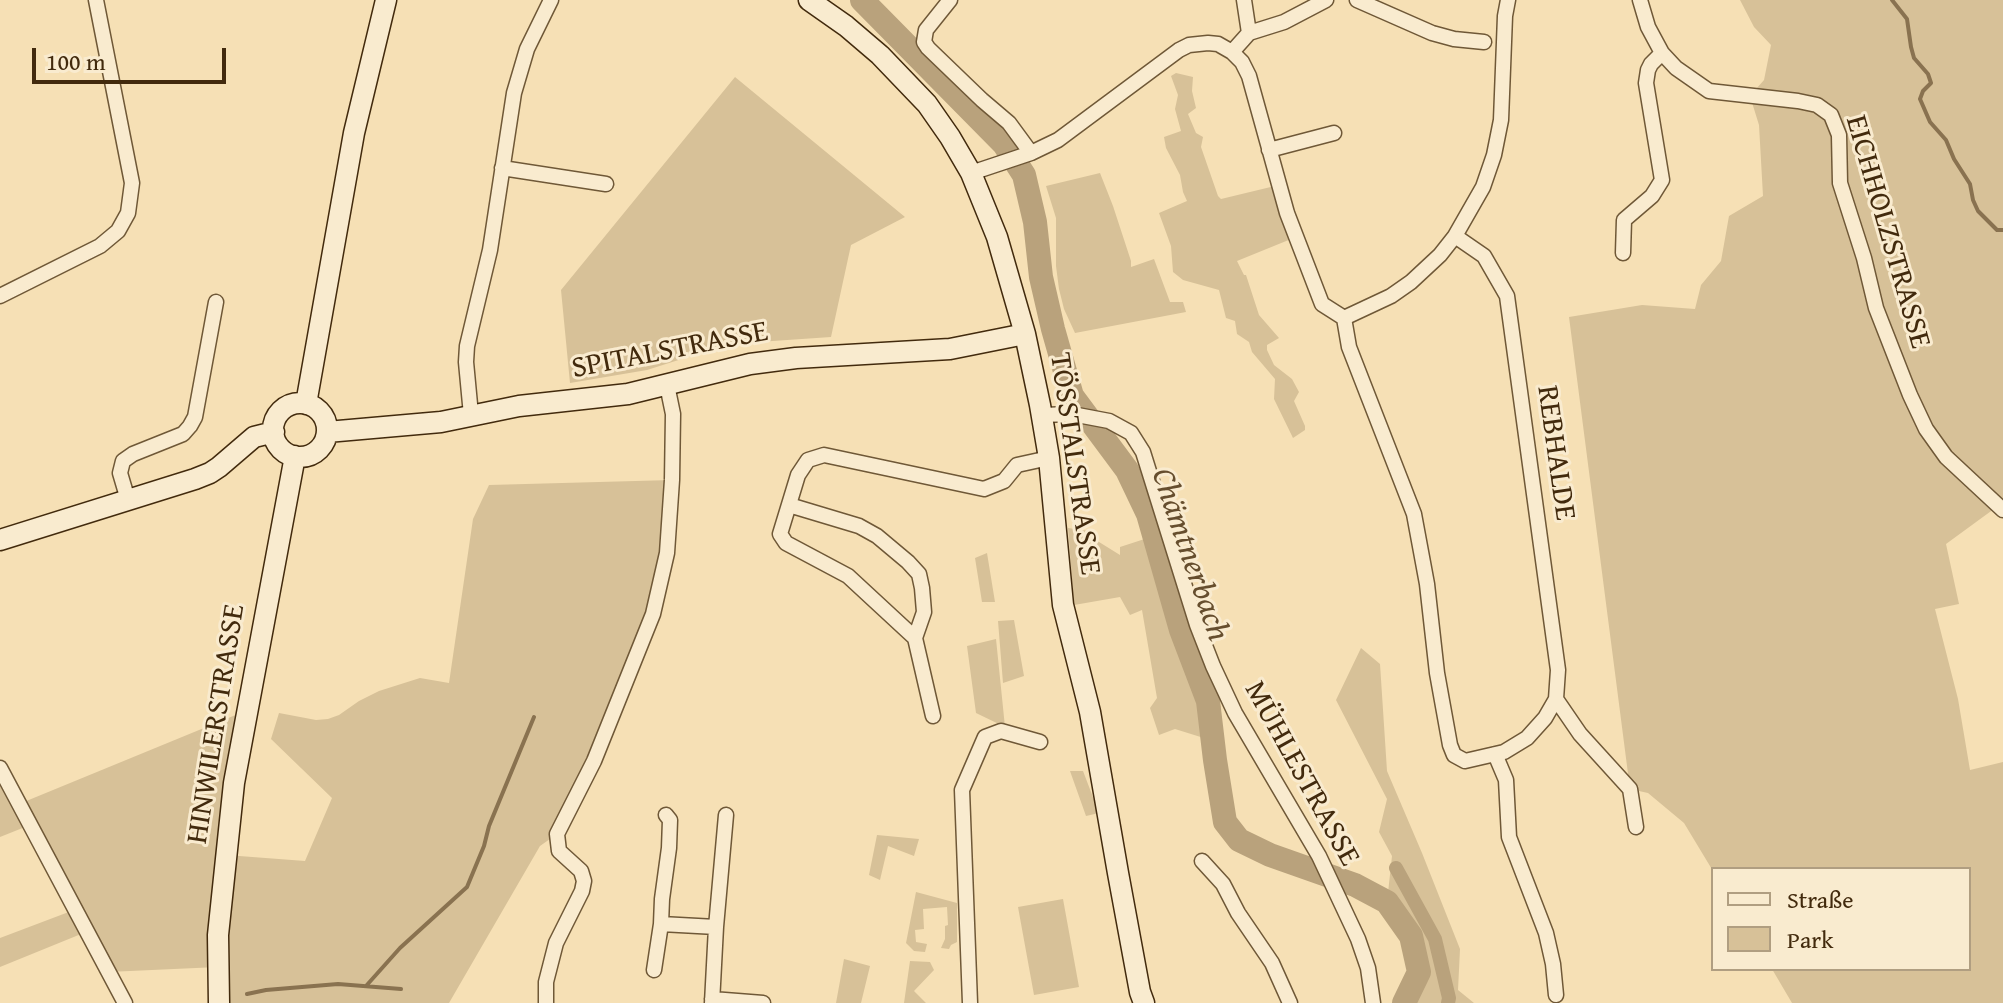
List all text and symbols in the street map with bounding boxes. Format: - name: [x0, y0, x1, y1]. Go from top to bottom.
- scale bar: [36, 32, 230, 82]
- text: 100 m: [46, 44, 106, 79]
- street label: EICHHOLZSTRASSE: [1837, 111, 1937, 353]
- street label: SPITALSTRASSE: [569, 314, 771, 388]
- street label: TÖSSTALSTRASSE: [1041, 351, 1107, 577]
- street label: REBHALDE: [1528, 383, 1582, 523]
- water label: Chämtnerbach: [1142, 464, 1236, 646]
- street label: HINWILERSTRASSE: [180, 602, 254, 846]
- street label: MÜHLESTRASSE: [1235, 675, 1367, 873]
- legend: [1711, 867, 1971, 971]
- text: Straße: [1787, 882, 1854, 917]
- text: Park: [1787, 922, 1833, 957]

